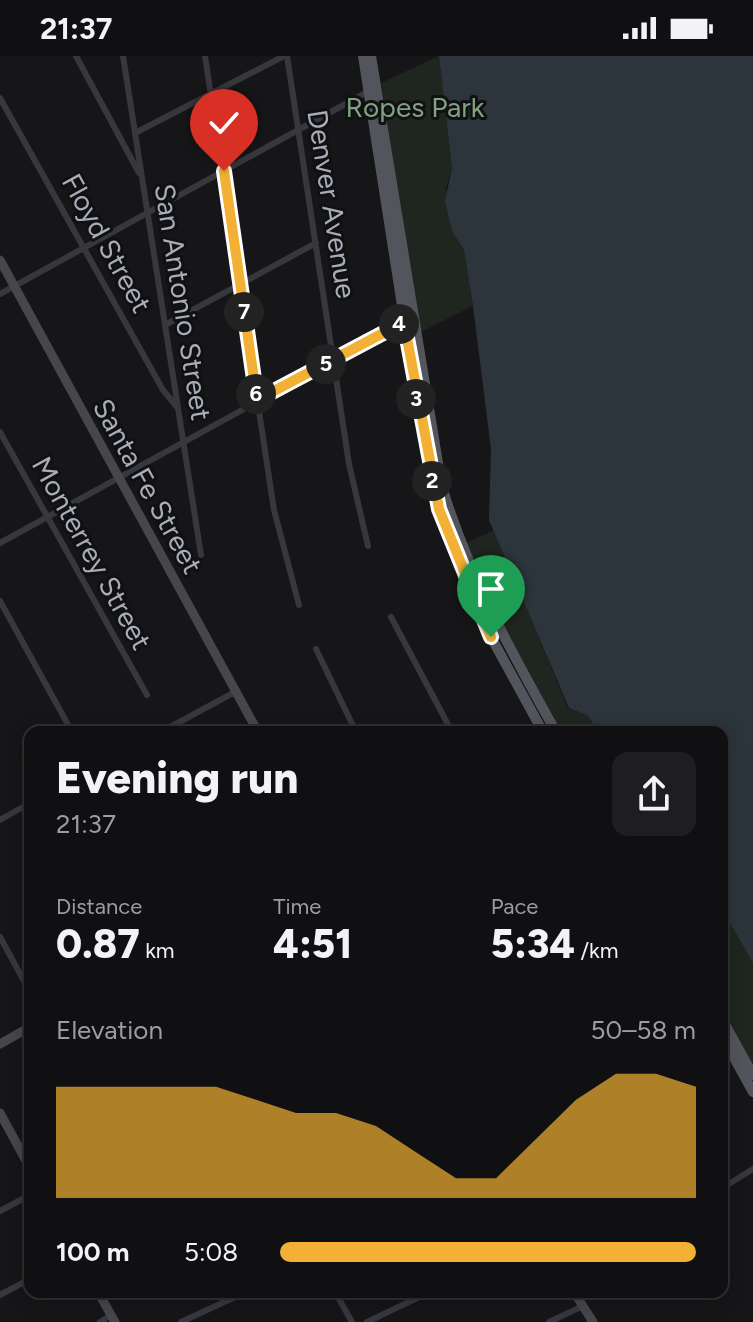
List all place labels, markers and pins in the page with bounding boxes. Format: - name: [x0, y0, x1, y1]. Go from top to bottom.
- pin: [190, 89, 258, 171]
- pin: 7: [224, 292, 264, 332]
- pin: 4: [379, 304, 419, 344]
- pin: 5: [306, 344, 346, 384]
- pin: 6: [236, 374, 276, 414]
- pin: 3: [396, 379, 436, 419]
- pin: 2: [412, 461, 452, 501]
- pin: [457, 555, 525, 637]

